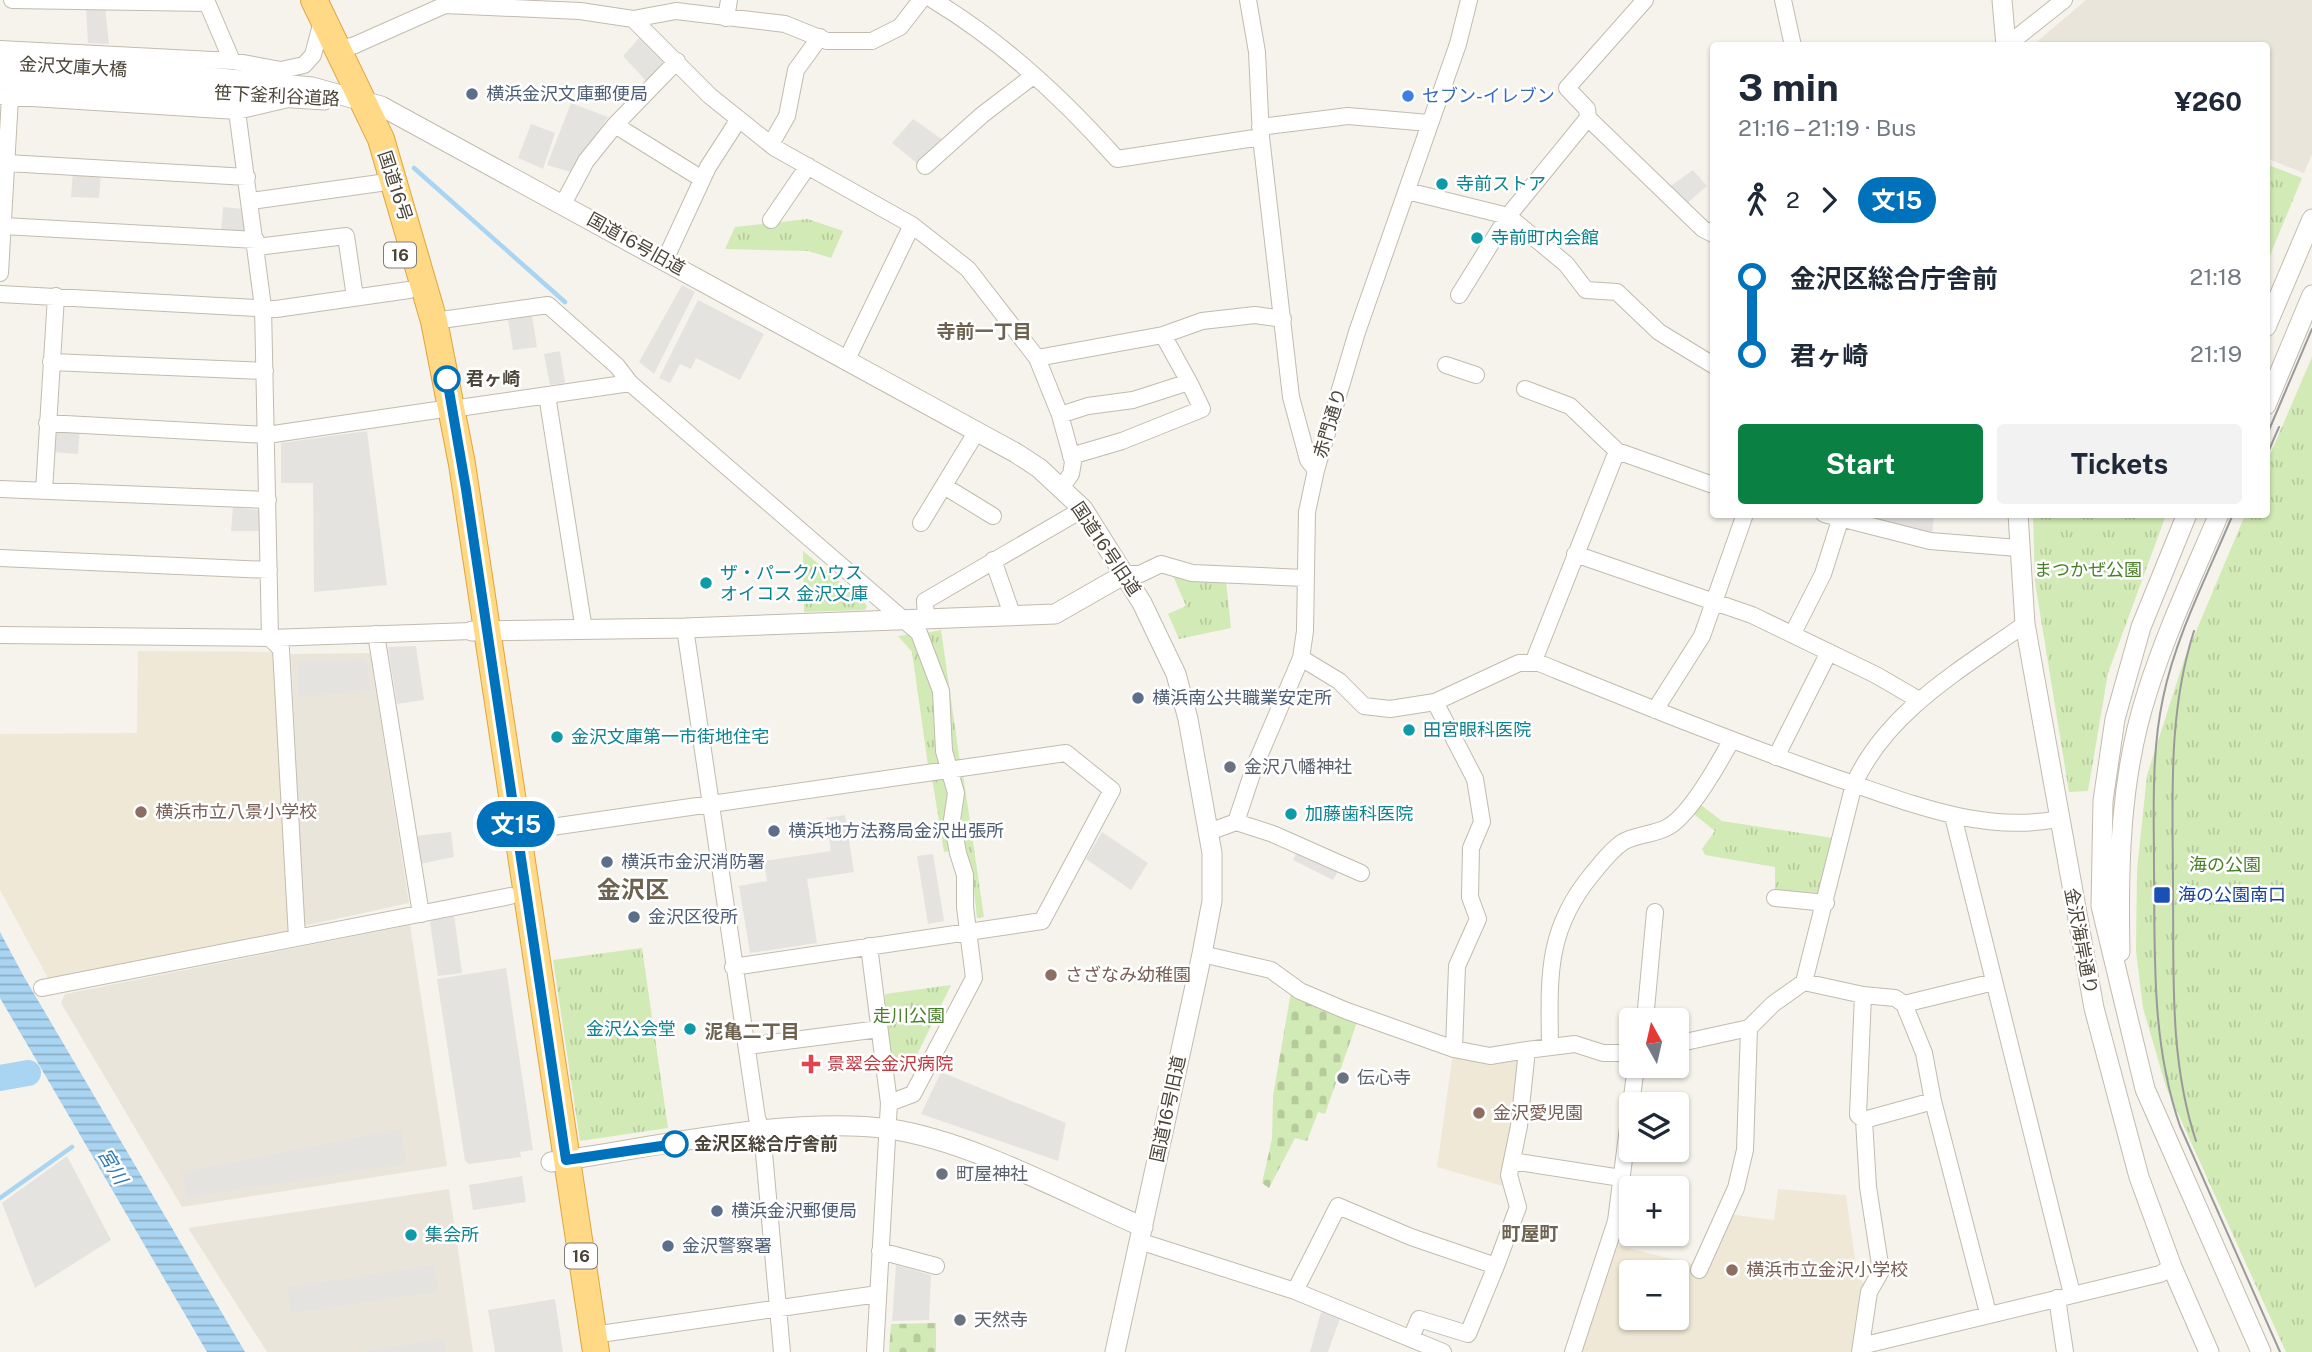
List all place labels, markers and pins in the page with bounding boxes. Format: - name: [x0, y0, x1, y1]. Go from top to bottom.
- place label: 横浜金沢文庫郵便局: [486, 83, 648, 104]
- place label: セブン-イレブン: [1422, 85, 1555, 106]
- marker: 横浜金沢文庫郵便局: [464, 86, 480, 102]
- marker: セブン-イレブン: [1400, 88, 1416, 104]
- place label: 寺前ストア: [1456, 173, 1546, 194]
- marker: 寺前ストア: [1434, 176, 1450, 192]
- place label: 寺前町内会館: [1491, 227, 1599, 248]
- marker: 寺前町内会館: [1469, 230, 1485, 246]
- marker: 君ヶ崎: [434, 366, 460, 392]
- place label: 君ヶ崎: [466, 368, 520, 389]
- place label: ザ・パークハウス オイコス 金沢文庫: [720, 562, 868, 604]
- marker: ザ・パークハウス オイコス 金沢文庫: [698, 575, 714, 591]
- place label: 横浜南公共職業安定所: [1152, 687, 1332, 708]
- marker: 横浜南公共職業安定所: [1130, 690, 1146, 706]
- place label: 田宮眼科医院: [1423, 719, 1531, 740]
- marker: 田宮眼科医院: [1401, 722, 1417, 738]
- place label: 金沢文庫第一市街地住宅: [571, 726, 769, 747]
- marker: 金沢文庫第一市街地住宅: [549, 729, 565, 745]
- place label: 金沢八幡神社: [1244, 756, 1352, 777]
- marker: 金沢八幡神社: [1222, 759, 1238, 775]
- place label: 横浜市立八景小学校: [155, 801, 317, 822]
- place label: 加藤歯科医院: [1305, 803, 1413, 824]
- marker: 横浜市立八景小学校: [133, 804, 149, 820]
- marker: 加藤歯科医院: [1283, 806, 1299, 822]
- place label: 横浜地方法務局金沢出張所: [788, 820, 1004, 841]
- marker: 横浜地方法務局金沢出張所: [766, 823, 782, 839]
- place label: 横浜市金沢消防署: [621, 851, 765, 872]
- marker: 横浜市金沢消防署: [599, 854, 615, 870]
- place label: 海の公園南口: [2178, 884, 2286, 905]
- marker: 海の公園南口: [2152, 885, 2172, 905]
- place label: 金沢区役所: [648, 906, 738, 927]
- marker: 金沢区役所: [626, 909, 642, 925]
- place label: さざなみ幼稚園: [1065, 964, 1191, 985]
- marker: さざなみ幼稚園: [1043, 967, 1059, 983]
- place label: 金沢公会堂: [586, 1018, 676, 1039]
- marker: 金沢公会堂: [682, 1021, 698, 1037]
- place label: 景翠会金沢病院: [827, 1053, 953, 1074]
- marker: 景翠会金沢病院: [801, 1054, 821, 1074]
- place label: 伝心寺: [1357, 1067, 1411, 1088]
- marker: 伝心寺: [1335, 1070, 1351, 1086]
- place label: 金沢愛児園: [1493, 1102, 1583, 1123]
- marker: 金沢愛児園: [1471, 1105, 1487, 1121]
- marker: 金沢区総合庁舎前: [662, 1131, 688, 1157]
- place label: 金沢区総合庁舎前: [694, 1133, 838, 1154]
- place label: 町屋神社: [956, 1163, 1028, 1184]
- marker: 町屋神社: [934, 1166, 950, 1182]
- place label: 横浜金沢郵便局: [731, 1200, 857, 1221]
- marker: 横浜金沢郵便局: [709, 1203, 725, 1219]
- place label: 集会所: [425, 1224, 479, 1245]
- marker: 集会所: [403, 1227, 419, 1243]
- place label: 金沢警察署: [682, 1235, 772, 1256]
- marker: 金沢警察署: [660, 1238, 676, 1254]
- place label: 横浜市立金沢小学校: [1746, 1259, 1908, 1280]
- marker: 横浜市立金沢小学校: [1724, 1262, 1740, 1278]
- place label: 天然寺: [974, 1309, 1028, 1330]
- marker: 天然寺: [952, 1312, 968, 1328]

